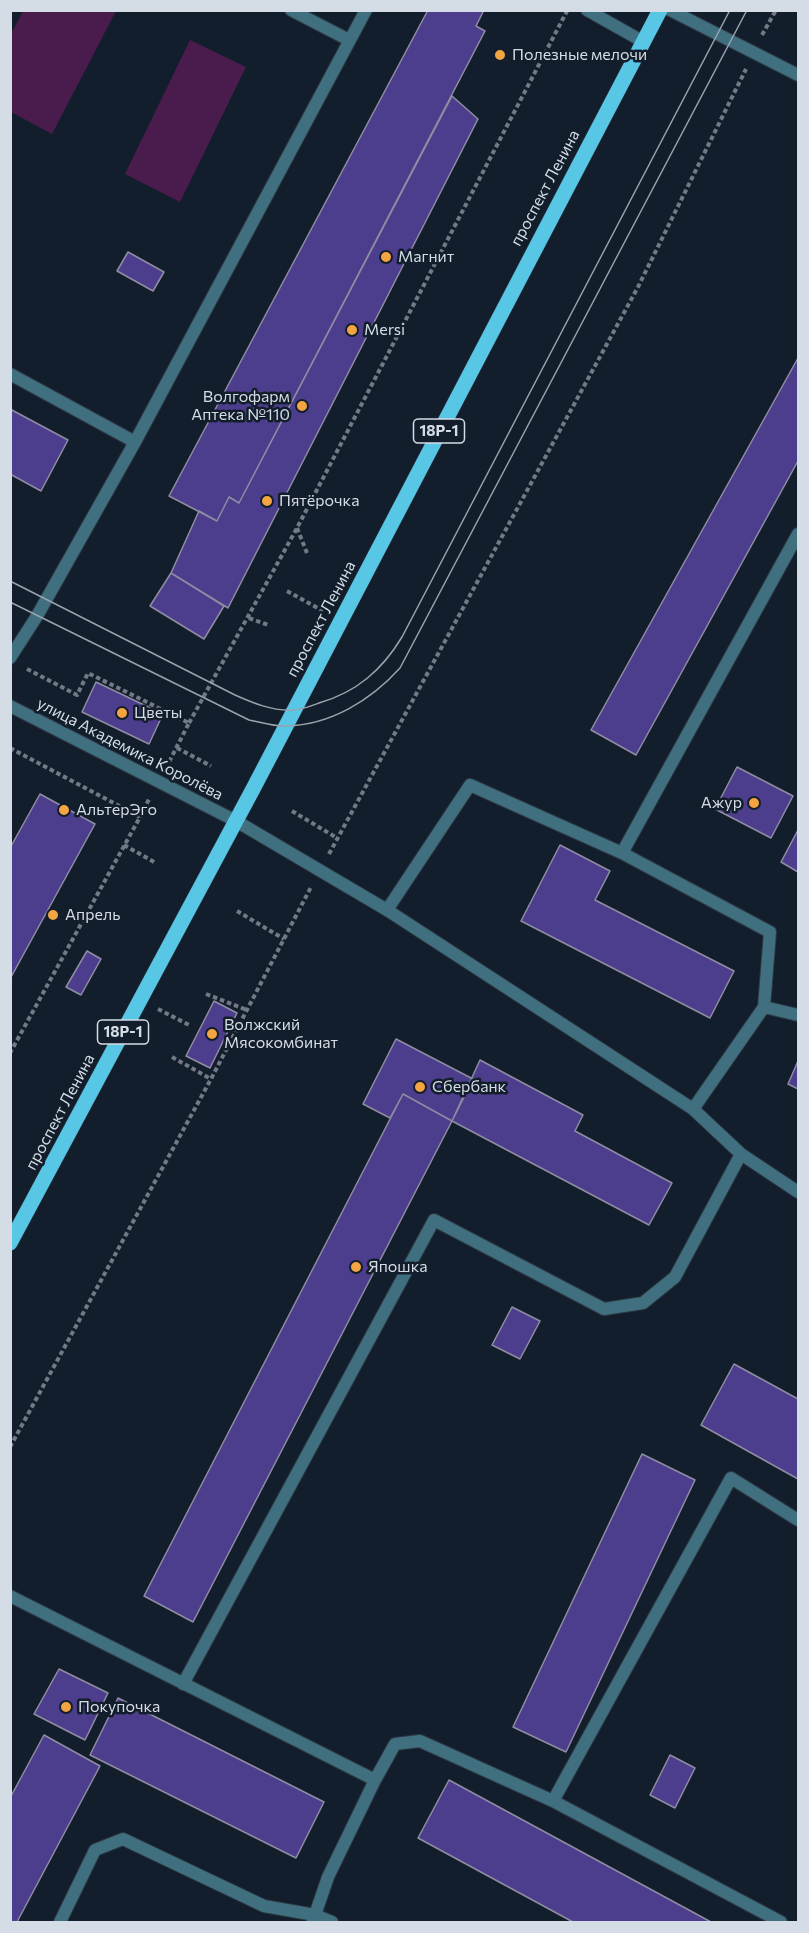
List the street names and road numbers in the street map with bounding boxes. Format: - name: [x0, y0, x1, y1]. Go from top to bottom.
- street label: проспект Ленина: [506, 127, 584, 249]
- road number: 18Р-1: [414, 419, 464, 443]
- street label: проспект Ленина: [282, 558, 360, 680]
- street label: улица Академика Королёва: [34, 694, 226, 804]
- road number: 18Р-1: [98, 1020, 148, 1044]
- street label: проспект Ленина: [21, 1051, 99, 1173]

